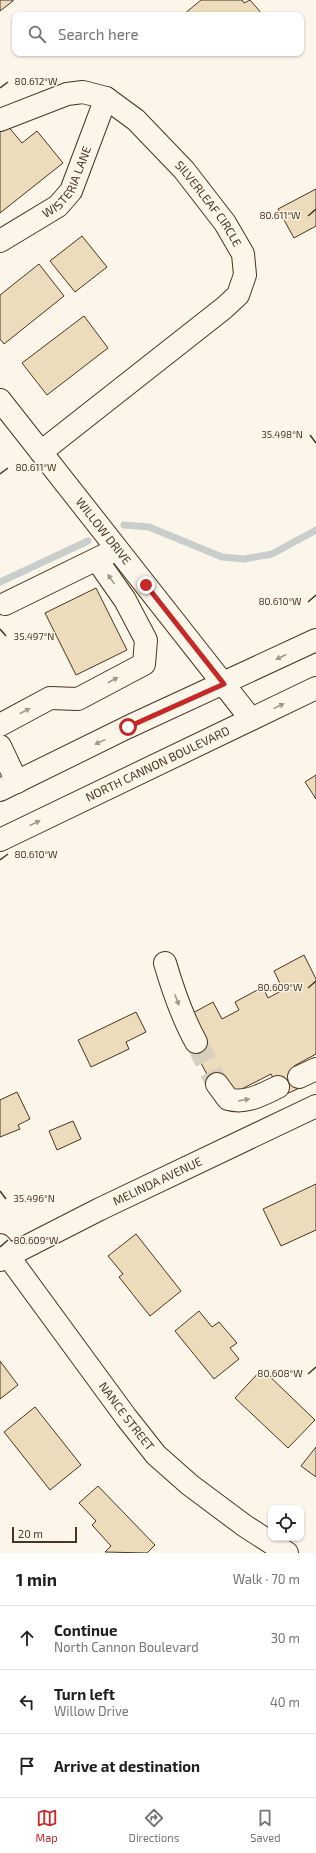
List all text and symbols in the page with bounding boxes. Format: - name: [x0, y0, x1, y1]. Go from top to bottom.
- search box: [12, 12, 304, 56]
- icon: search: [26, 23, 48, 45]
- text: Search here: [58, 25, 139, 43]
- text: 80.612°W: [15, 75, 58, 87]
- street label: WISTERIA LANE: [39, 143, 93, 220]
- street label: SILVERLEAF CIRCLE: [173, 157, 245, 249]
- text: 80.611°W: [259, 209, 301, 221]
- text: 35.498°N: [261, 428, 303, 440]
- text: 80.611°W: [15, 461, 57, 473]
- street label: WILLOW DRIVE: [73, 494, 135, 567]
- one-way arrow: [107, 574, 115, 584]
- route end: [137, 576, 155, 594]
- text: 80.610°W: [258, 595, 302, 607]
- text: 35.497°N: [14, 630, 54, 642]
- one-way arrow: [275, 654, 286, 660]
- one-way arrow: [107, 677, 119, 684]
- one-way arrow: [273, 703, 284, 709]
- one-way arrow: [19, 708, 31, 715]
- route start: [119, 718, 137, 736]
- street label: NORTH CANNON BOULEVARD: [83, 723, 232, 804]
- one-way arrow: [94, 738, 105, 745]
- one-way arrow: [29, 820, 41, 826]
- text: 80.610°W: [14, 848, 58, 860]
- text: 80.609°W: [258, 981, 303, 993]
- one-way arrow: [174, 994, 180, 1006]
- one-way arrow: [238, 1097, 251, 1103]
- street label: MELINDA AVENUE: [110, 1153, 204, 1208]
- text: 35.496°N: [13, 1192, 55, 1204]
- text: 80.609°W: [14, 1234, 59, 1246]
- text: 80.608°W: [257, 1367, 303, 1379]
- street label: NANCE STREET: [97, 1379, 158, 1453]
- map controls: [268, 1505, 304, 1541]
- button: locate: [268, 1505, 304, 1541]
- scale bar: [12, 1525, 77, 1544]
- text: 20 m: [18, 1527, 43, 1540]
- text: 1 min: [16, 1569, 57, 1589]
- text: Walk · 70 m: [233, 1571, 300, 1587]
- text: Continue: [54, 1621, 117, 1639]
- icon: ahead: [16, 1627, 38, 1649]
- text: 30 m: [271, 1630, 300, 1646]
- text: North Cannon Boulevard: [54, 1639, 199, 1655]
- text: Turn left: [54, 1685, 115, 1703]
- icon: left: [16, 1691, 38, 1713]
- text: 40 m: [270, 1694, 300, 1710]
- text: Willow Drive: [54, 1703, 129, 1719]
- icon: arrive: [16, 1755, 38, 1777]
- text: Arrive at destination: [54, 1757, 200, 1775]
- tab: Map: [36, 1807, 58, 1844]
- tab: Directions: [129, 1807, 179, 1844]
- tab: Saved: [250, 1807, 281, 1844]

